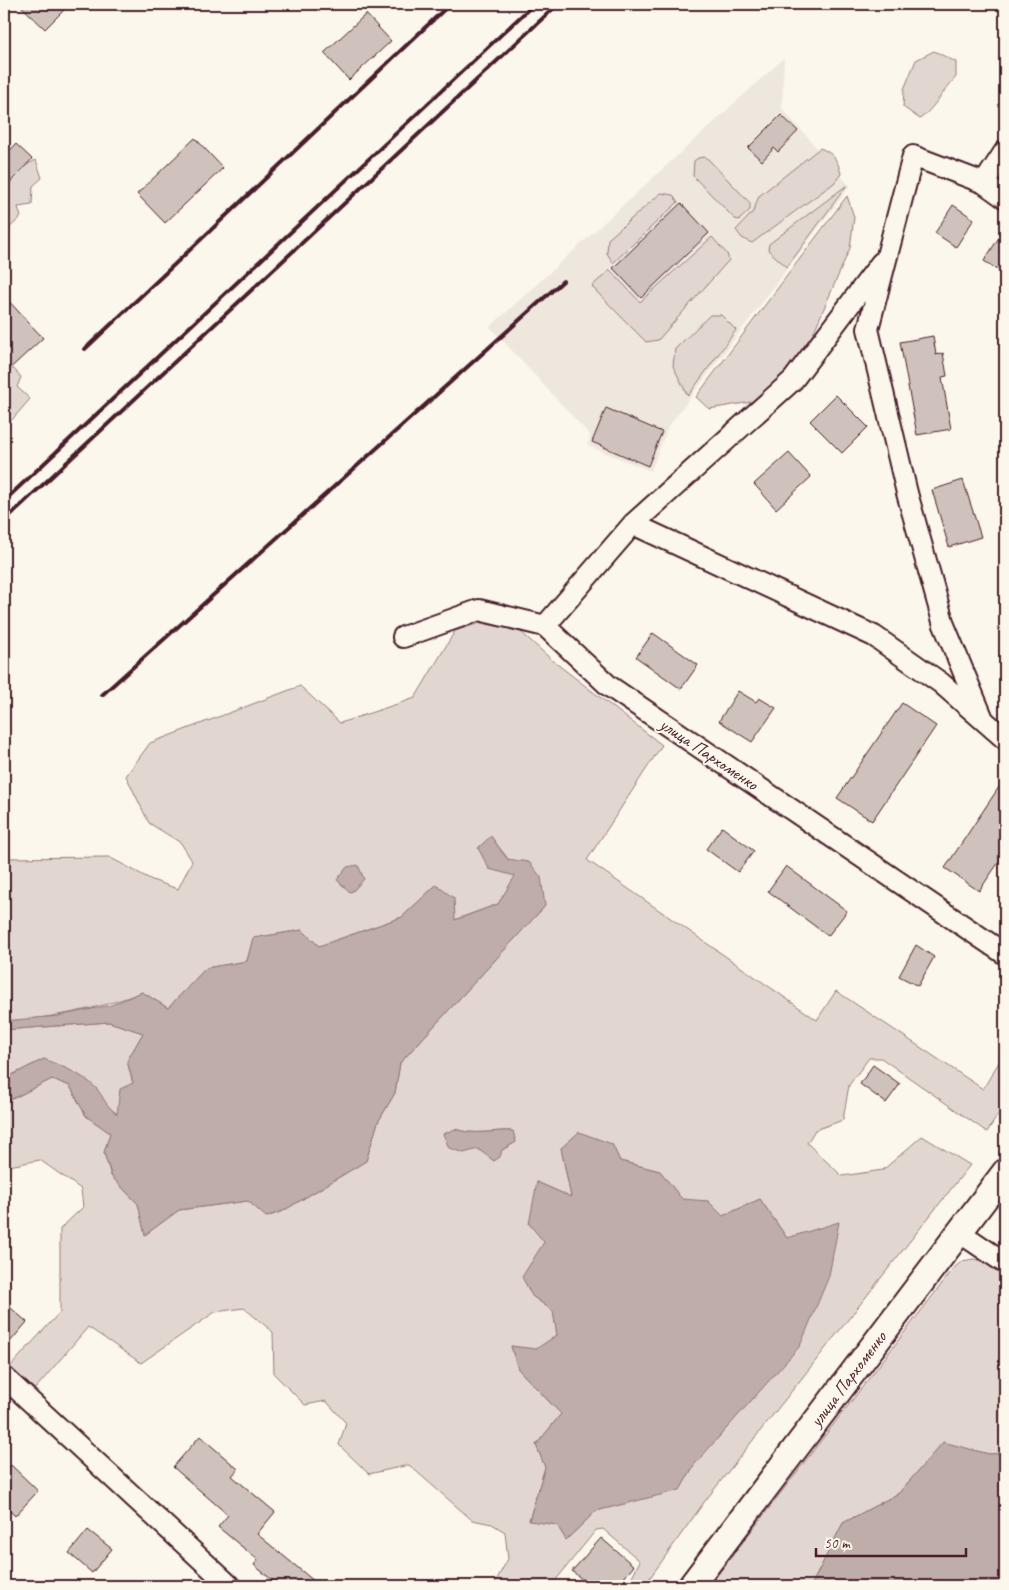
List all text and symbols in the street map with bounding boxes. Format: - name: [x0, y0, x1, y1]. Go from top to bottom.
- street label: улица Пархоменко: [655, 713, 764, 796]
- street label: улица Пархоменко: [804, 1326, 892, 1432]
- scale bar: [816, 1525, 966, 1557]
- text: 50 m: [824, 1534, 851, 1553]

